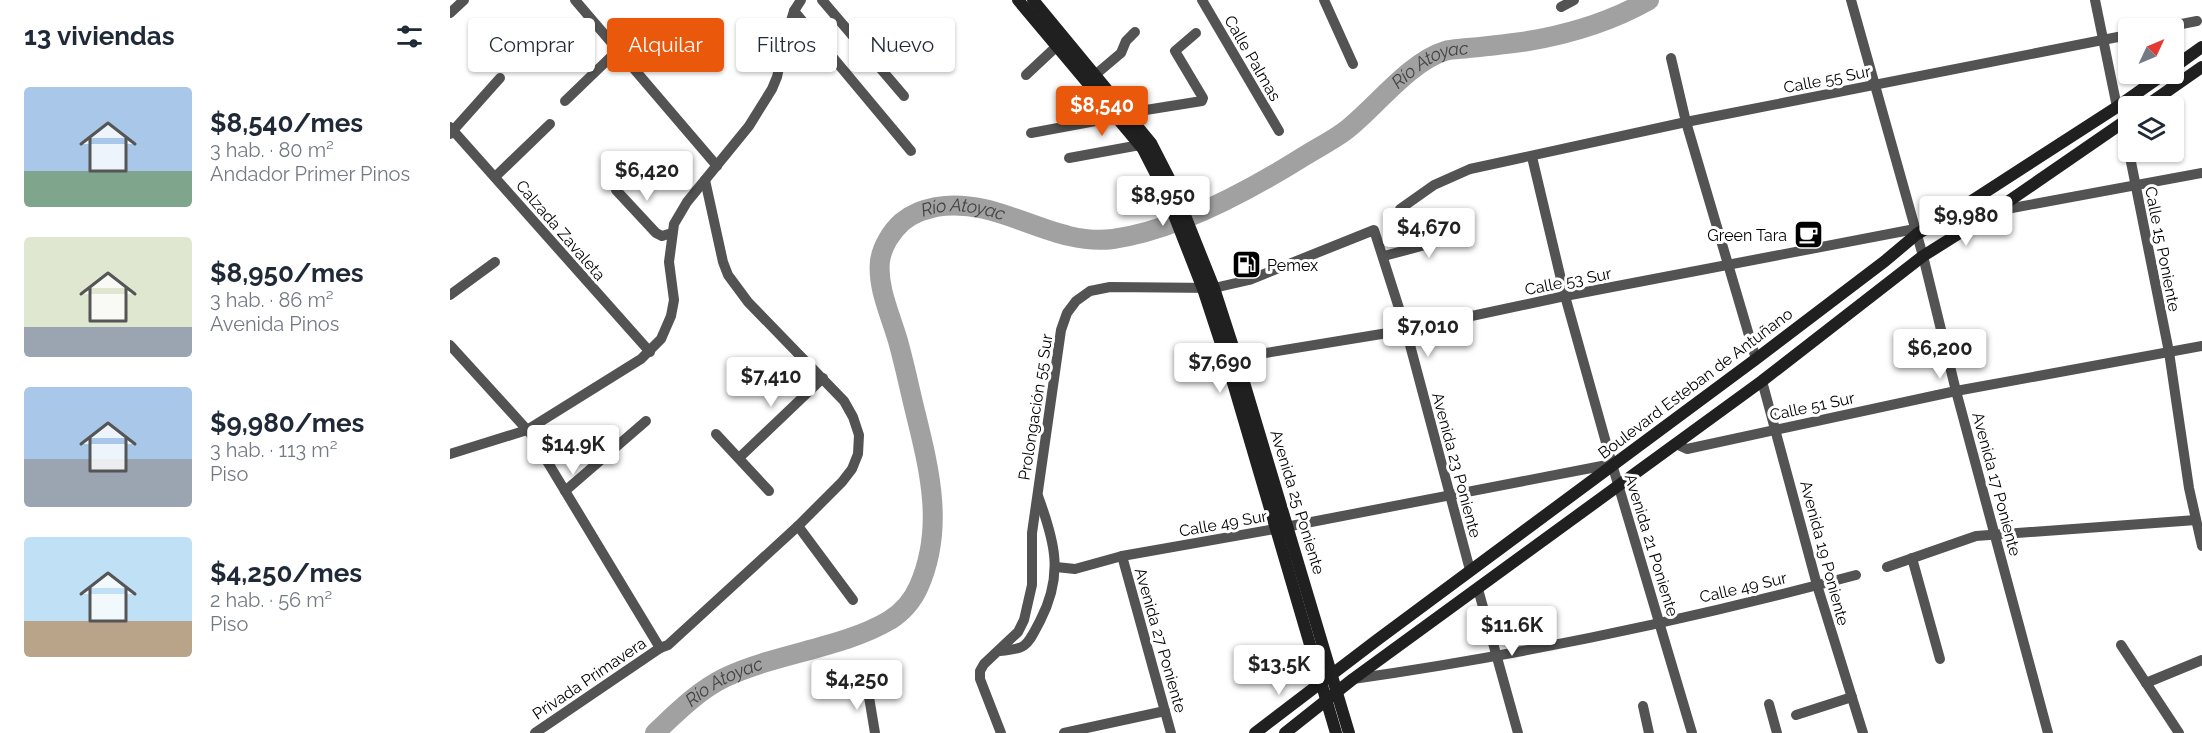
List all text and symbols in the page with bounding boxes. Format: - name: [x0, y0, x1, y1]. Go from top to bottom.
- street label: Calle Palmas: [1220, 12, 1285, 105]
- chip: Comprar: [468, 18, 595, 72]
- chip: Alquilar: [607, 18, 724, 72]
- chip: Filtros: [736, 18, 837, 72]
- chip: Nuevo: [849, 18, 955, 72]
- north arrow: [2118, 18, 2184, 84]
- map controls: [2118, 18, 2184, 162]
- icon: filters: [393, 20, 426, 53]
- text: 13 viviendas: [24, 21, 175, 51]
- water label: Río Atoyac: [1387, 37, 1470, 93]
- street label: Calle 55 Sur: [1782, 62, 1873, 97]
- pin: $8,540: [1053, 86, 1151, 137]
- text: $8,540: [1070, 93, 1134, 117]
- button: layers: [2118, 96, 2184, 162]
- text: $8,540/mes: [210, 108, 363, 138]
- icon: home: [72, 111, 144, 183]
- text: 3 hab. · 80 m²: [210, 138, 334, 162]
- pin: $6,420: [598, 151, 696, 202]
- text: $6,420: [615, 158, 679, 182]
- text: Andador Primer Pinos: [210, 162, 410, 186]
- street label: Calzada Zavaleta: [512, 176, 609, 284]
- pin: $8,950: [1114, 176, 1212, 227]
- text: $8,950: [1131, 183, 1195, 207]
- street label: Calle 15 Poniente: [2141, 185, 2184, 313]
- water label: Río Atoyac: [918, 194, 1009, 224]
- pin: $9,980: [1917, 196, 2015, 247]
- text: $9,980: [1933, 203, 1999, 227]
- pin: $4,670: [1380, 208, 1478, 259]
- text: $4,670: [1397, 215, 1461, 239]
- cafe icon: Green Tara: [1792, 219, 1824, 251]
- place label: Green Tara: [1707, 226, 1787, 245]
- fuel station icon: Pemex: [1230, 249, 1262, 281]
- place label: Pemex: [1267, 256, 1318, 275]
- text: $8,950/mes: [210, 258, 364, 288]
- icon: home: [72, 261, 144, 333]
- street label: Calle 53 Sur: [1523, 264, 1613, 299]
- text: 3 hab. · 86 m²: [210, 288, 334, 312]
- street label: Boulevard Esteban de Antuñano: [1594, 304, 1796, 463]
- pin: $7,010: [1379, 307, 1477, 358]
- text: Avenida Pinos: [210, 312, 339, 336]
- text: $7,010: [1397, 314, 1459, 338]
- pin: $6,200: [1891, 329, 1989, 380]
- street label: Prolongación 55 Sur: [1015, 332, 1057, 482]
- text: $6,200: [1907, 336, 1973, 360]
- pin: $7,690: [1171, 343, 1269, 394]
- text: $7,690: [1188, 350, 1252, 374]
- pin: $7,410: [722, 357, 820, 408]
- text: $7,410: [740, 364, 802, 388]
- street label: Calle 51 Sur: [1768, 388, 1857, 425]
- street label: Avenida 23 Poniente: [1428, 390, 1485, 540]
- text: $9,980/mes: [210, 408, 364, 438]
- street label: Avenida 17 Poniente: [1968, 410, 2025, 558]
- icon: home: [72, 411, 144, 483]
- pin: $14.9K: [524, 425, 622, 476]
- street label: Avenida 25 Poniente: [1267, 428, 1329, 577]
- text: $14.9K: [541, 432, 605, 456]
- text: 3 hab. · 113 m²: [210, 438, 337, 462]
- text: Piso: [210, 462, 248, 486]
- street label: Avenida 21 Poniente: [1621, 472, 1682, 619]
- street label: Avenida 19 Poniente: [1796, 479, 1853, 628]
- street label: Calle 49 Sur: [1178, 506, 1269, 541]
- text: $4,250/mes: [210, 558, 362, 588]
- icon: home: [72, 561, 144, 633]
- street label: Avenida 27 Poniente: [1131, 565, 1190, 715]
- street label: Calle 49 Sur: [1698, 568, 1789, 607]
- text: 2 hab. · 56 m²: [210, 588, 332, 612]
- pin: $11.6K: [1463, 606, 1561, 657]
- text: Piso: [210, 612, 248, 636]
- text: $11.6K: [1481, 613, 1543, 637]
- street label: Privada Primavera: [529, 633, 650, 723]
- pin: $13.5K: [1230, 645, 1328, 696]
- text: $13.5K: [1248, 652, 1310, 676]
- water label: Río Atoyac: [681, 653, 766, 711]
- pin: $4,250: [808, 660, 906, 711]
- text: $4,250: [825, 667, 889, 691]

